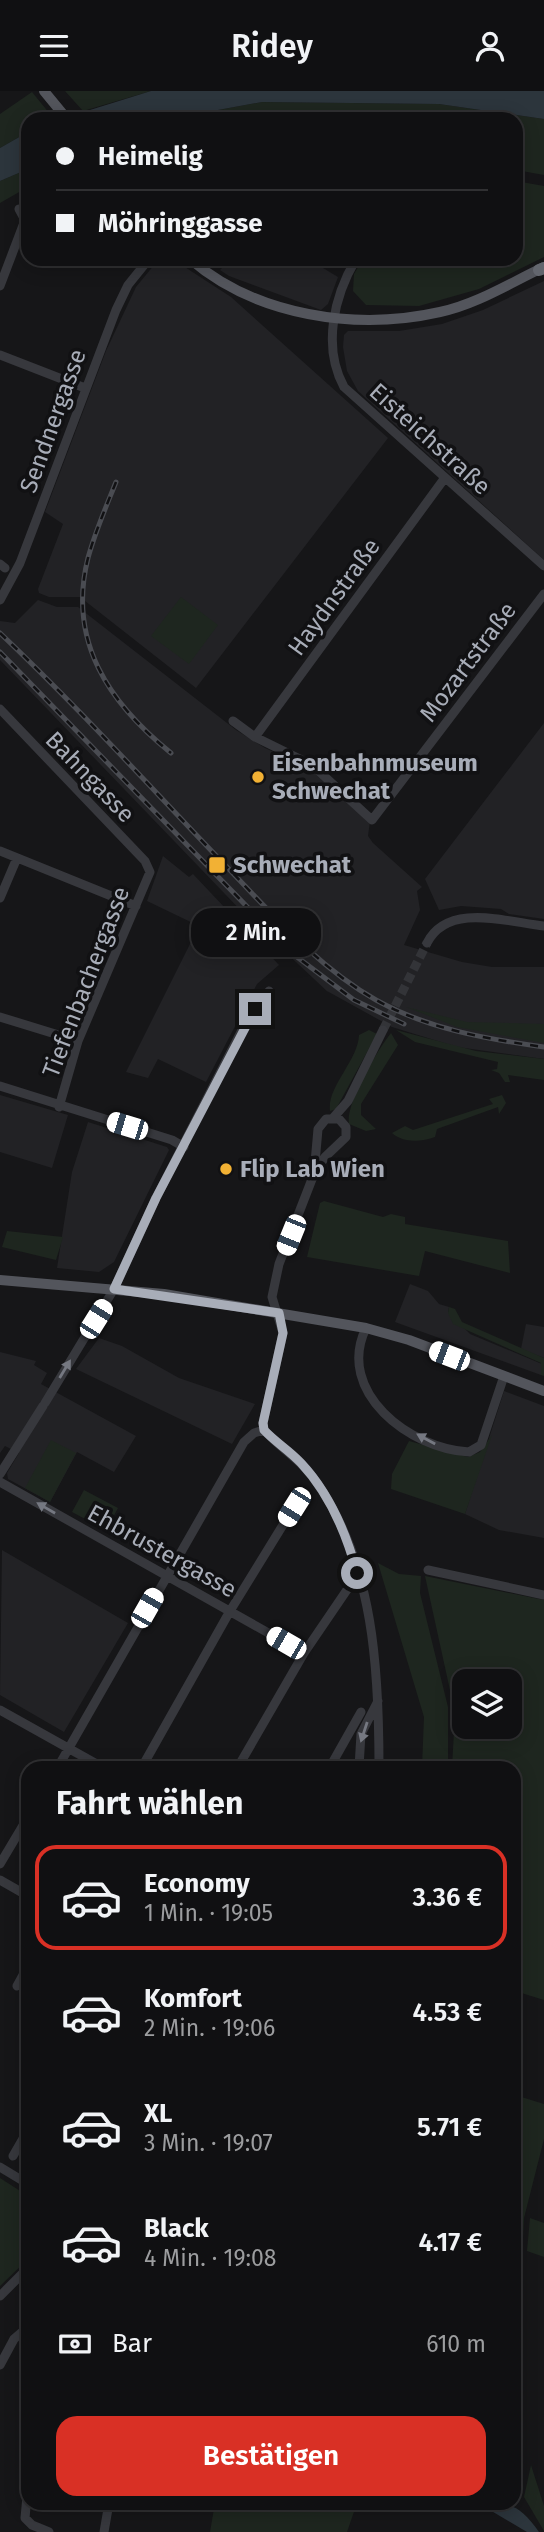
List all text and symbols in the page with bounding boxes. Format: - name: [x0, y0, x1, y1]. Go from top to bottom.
- icon: menu: [35, 27, 73, 65]
- text: Ridey: [231, 27, 313, 65]
- icon: person: [471, 27, 509, 65]
- text: Heimelig: [98, 141, 203, 172]
- text: Möhringgasse: [98, 208, 263, 239]
- street label: Sendnergasse: [14, 345, 92, 497]
- street label: Eisteichstraße: [364, 377, 496, 501]
- street label: Haydnstraße: [282, 533, 386, 661]
- street label: Mozartstraße: [414, 597, 522, 727]
- street label: Bahngasse: [40, 726, 140, 828]
- place label: Eisenbahnmuseum Schwechat: [272, 749, 478, 805]
- marker: Eisenbahnmuseum Schwechat: [250, 769, 266, 785]
- place label: Schwechat: [233, 851, 352, 879]
- marker: Schwechat: [207, 855, 227, 875]
- street label: Tiefenbachergasse: [37, 883, 135, 1081]
- callout: 2 Min.: [190, 907, 320, 957]
- text: 2 Min.: [226, 918, 286, 946]
- route end: [239, 993, 271, 1025]
- car: [104, 1110, 151, 1142]
- place label: Flip Lab Wien: [240, 1155, 385, 1183]
- marker: Flip Lab Wien: [218, 1161, 234, 1177]
- car: [274, 1212, 309, 1258]
- car: [76, 1296, 117, 1342]
- car: [426, 1339, 473, 1373]
- one-way arrow: [59, 1359, 72, 1378]
- one-way arrow: [416, 1433, 436, 1445]
- car: [274, 1484, 315, 1530]
- street label: Ehbrustergasse: [83, 1499, 241, 1603]
- one-way arrow: [36, 1502, 55, 1514]
- route start: [341, 1557, 373, 1589]
- car: [128, 1585, 167, 1631]
- car: [263, 1623, 310, 1663]
- map controls: [452, 1669, 522, 1739]
- button: layers: [452, 1669, 522, 1739]
- one-way arrow: [358, 1722, 369, 1743]
- text: Fahrt wählen: [56, 1784, 243, 1822]
- icon: car: [60, 1866, 123, 1929]
- text: Economy: [144, 1868, 250, 1899]
- text: 3.36 €: [413, 1882, 482, 1913]
- text: 1 Min. · 19:05: [144, 1899, 273, 1927]
- icon: car: [60, 1981, 123, 2044]
- text: Komfort: [144, 1983, 242, 2014]
- text: 4.53 €: [413, 1997, 482, 2028]
- text: 2 Min. · 19:06: [144, 2014, 275, 2042]
- icon: car: [60, 2096, 123, 2159]
- text: XL: [144, 2098, 172, 2129]
- text: 5.71 €: [417, 2112, 482, 2143]
- text: 3 Min. · 19:07: [144, 2129, 273, 2157]
- icon: car: [60, 2211, 123, 2274]
- text: Black: [144, 2213, 209, 2244]
- text: 4.17 €: [418, 2227, 482, 2258]
- text: 4 Min. · 19:08: [144, 2244, 276, 2272]
- icon: cash: [56, 2325, 94, 2363]
- text: Bar: [112, 2328, 152, 2359]
- text: 610 m: [426, 2330, 486, 2358]
- button: Bestätigen: [56, 2416, 486, 2496]

